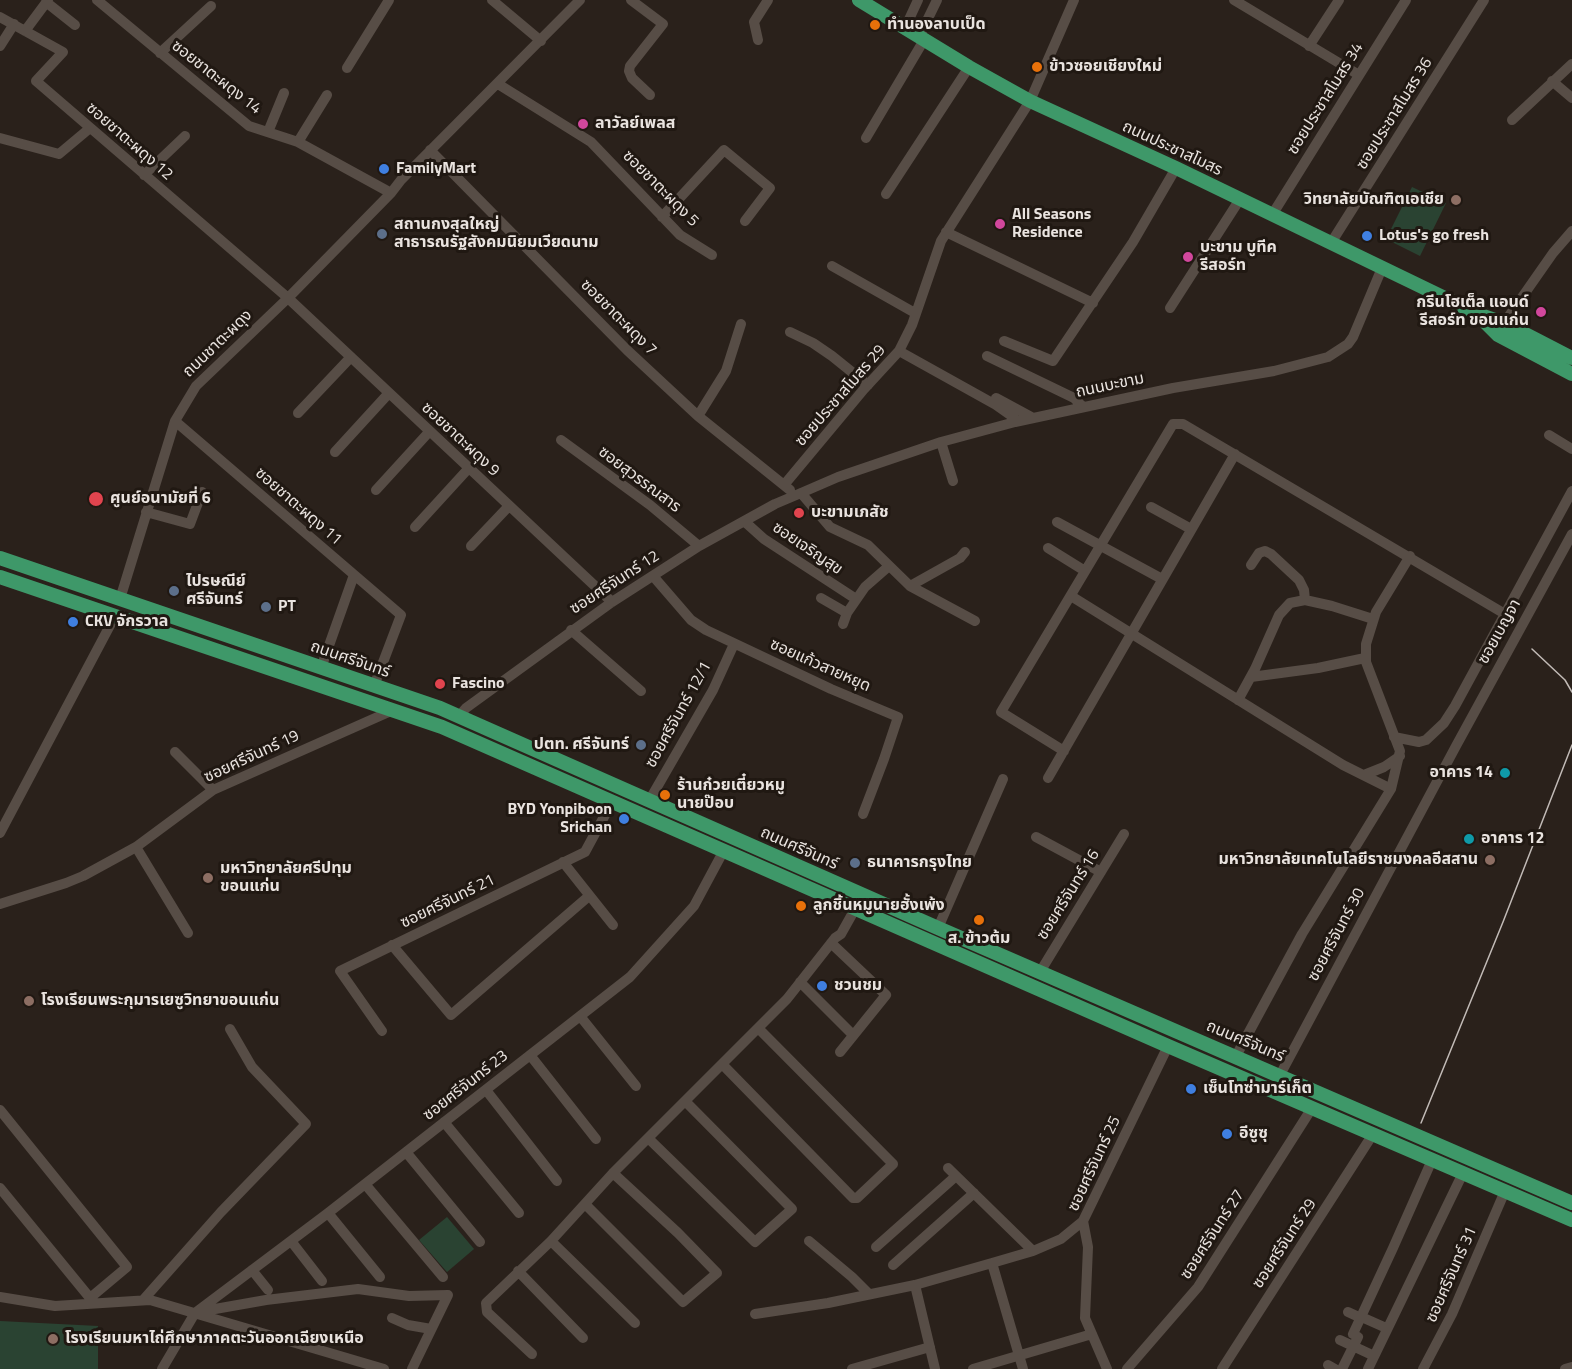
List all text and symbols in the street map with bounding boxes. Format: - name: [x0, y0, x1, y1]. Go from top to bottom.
- place label: ทำนองลาบเป็ด: [887, 15, 986, 35]
- marker: ทำนองลาบเป็ด: [868, 18, 882, 32]
- street label: ซอยชาตะผดุง 14: [167, 37, 265, 119]
- street label: ซอยประชาสโมสร 34: [1284, 40, 1368, 158]
- street label: ซอยประชาสโมสร 36: [1353, 55, 1437, 173]
- place label: ข้าวซอยเชียงใหม่: [1049, 57, 1162, 77]
- marker: ข้าวซอยเชียงใหม่: [1030, 60, 1044, 74]
- street label: ซอยชาตะผดุง 12: [82, 99, 176, 185]
- place label: ลาวัลย์เพลส: [595, 114, 675, 134]
- marker: ลาวัลย์เพลส: [576, 117, 590, 131]
- street label: ถนนประชาสโมสร: [1119, 117, 1225, 181]
- street label: ซอยชาตะผดุง 5: [618, 147, 702, 231]
- place label: FamilyMart: [396, 159, 476, 179]
- marker: FamilyMart: [377, 162, 391, 176]
- place label: วิทยาลัยบัณฑิตเอเชีย: [1304, 190, 1444, 210]
- marker: วิทยาลัยบัณฑิตเอเชีย: [1449, 193, 1463, 207]
- place label: All Seasons Residence: [1012, 205, 1091, 243]
- place label: สถานกงสุลใหญ่ สาธารณรัฐสังคมนิยมเวียดนาม: [394, 215, 599, 253]
- marker: All Seasons Residence: [993, 217, 1007, 231]
- place label: Lotus's go fresh: [1379, 226, 1489, 246]
- marker: สถานกงสุลใหญ่ สาธารณรัฐสังคมนิยมเวียดนาม: [375, 227, 389, 241]
- marker: Lotus's go fresh: [1360, 229, 1374, 243]
- place label: บะขาม บูทีค รีสอร์ท: [1200, 238, 1277, 276]
- marker: บะขาม บูทีค รีสอร์ท: [1181, 250, 1195, 264]
- street label: ซอยชาตะผดุง 7: [576, 276, 660, 360]
- place label: กรีนโฮเต็ล แอนด์ รีสอร์ท ขอนแก่น: [1416, 293, 1529, 331]
- marker: กรีนโฮเต็ล แอนด์ รีสอร์ท ขอนแก่น: [1534, 305, 1548, 319]
- street label: ถนนชาตะผดุง: [179, 306, 257, 382]
- street label: ซอยประชาสโมสร 29: [792, 341, 890, 451]
- street label: ถนนบะขาม: [1074, 369, 1146, 403]
- street label: ซอยชาตะผดุง 9: [417, 399, 503, 481]
- street label: ซอยสุวรรณสาร: [594, 443, 684, 517]
- street label: ซอยชาตะผดุง 11: [251, 464, 345, 550]
- place label: ศูนย์อนามัยที่ 6: [110, 489, 211, 509]
- marker: ศูนย์อนามัยที่ 6: [87, 490, 105, 508]
- place label: บะขามเภสัช: [811, 503, 889, 523]
- marker: บะขามเภสัช: [792, 506, 806, 520]
- street label: ซอยเจริญสุข: [768, 519, 846, 579]
- street label: ซอยศรีจันทร์ 12: [567, 547, 663, 619]
- place label: ไปรษณีย์ ศรีจันทร์: [186, 572, 246, 610]
- marker: ไปรษณีย์ ศรีจันทร์: [167, 584, 181, 598]
- street label: ซอยเบญจา: [1474, 596, 1526, 668]
- place label: PT: [278, 597, 296, 617]
- marker: PT: [259, 600, 273, 614]
- place label: CKV จักรวาล: [85, 612, 168, 632]
- marker: CKV จักรวาล: [66, 615, 80, 629]
- street label: ซอยแก้วสายหยุด: [767, 635, 873, 697]
- street label: ถนนศรีจันทร์: [308, 637, 392, 683]
- street label: ซอยศรีจันทร์ 12/1: [642, 659, 716, 771]
- place label: Fascino: [452, 674, 505, 694]
- marker: Fascino: [433, 677, 447, 691]
- street label: ซอยศรีจันทร์ 19: [201, 727, 303, 787]
- place label: ปตท. ศรีจันทร์: [534, 735, 629, 755]
- marker: ปตท. ศรีจันทร์: [634, 738, 648, 752]
- place label: อาคาร 14: [1430, 763, 1493, 783]
- marker: อาคาร 14: [1498, 766, 1512, 780]
- place label: ร้านก๋วยเตี๋ยวหมู นายป๊อบ: [677, 776, 785, 814]
- marker: ร้านก๋วยเตี๋ยวหมู นายป๊อบ: [658, 788, 672, 802]
- place label: BYD Yonpiboon Srichan: [507, 800, 612, 838]
- marker: BYD Yonpiboon Srichan: [617, 812, 631, 826]
- street label: ถนนศรีจันทร์: [757, 823, 841, 875]
- place label: อาคาร 12: [1481, 829, 1544, 849]
- marker: อาคาร 12: [1462, 832, 1476, 846]
- street label: ซอยศรีจันทร์ 16: [1034, 846, 1104, 944]
- place label: มหาวิทยาลัยเทคโนโลยีราชมงคลอีสสาน: [1219, 850, 1478, 870]
- place label: ธนาคารกรุงไทย: [867, 853, 972, 873]
- marker: มหาวิทยาลัยเทคโนโลยีราชมงคลอีสสาน: [1483, 853, 1497, 867]
- marker: ธนาคารกรุงไทย: [848, 856, 862, 870]
- place label: มหาวิทยาลัยศรีปทุม ขอนแก่น: [220, 859, 352, 897]
- marker: มหาวิทยาลัยศรีปทุม ขอนแก่น: [201, 871, 215, 885]
- street label: ซอยศรีจันทร์ 21: [398, 871, 498, 933]
- street label: ซอยศรีจันทร์ 30: [1304, 885, 1370, 985]
- place label: ลูกชิ้นหมูนายฮั้งเพ้ง: [813, 896, 945, 916]
- marker: ลูกชิ้นหมูนายฮั้งเพ้ง: [794, 899, 808, 913]
- marker: ส. ข้าวต้ม: [972, 913, 986, 927]
- place label: ส. ข้าวต้ม: [948, 929, 1010, 949]
- place label: ชวนชม: [834, 976, 882, 996]
- marker: ชวนชม: [815, 979, 829, 993]
- place label: โรงเรียนพระกุมารเยซูวิทยาขอนแก่น: [41, 991, 279, 1011]
- marker: โรงเรียนพระกุมารเยซูวิทยาขอนแก่น: [22, 994, 36, 1008]
- street label: ถนนศรีจันทร์: [1203, 1017, 1287, 1067]
- street label: ซอยศรีจันทร์ 23: [420, 1047, 512, 1125]
- place label: เซ็นโทซ่ามาร์เก็ต: [1203, 1079, 1312, 1099]
- marker: เซ็นโทซ่ามาร์เก็ต: [1184, 1082, 1198, 1096]
- street label: ซอยศรีจันทร์ 25: [1065, 1113, 1125, 1215]
- place label: อีซูซุ: [1239, 1124, 1268, 1144]
- marker: อีซูซุ: [1220, 1127, 1234, 1141]
- street label: ซอยศรีจันทร์ 27: [1177, 1187, 1249, 1283]
- street label: ซอยศรีจันทร์ 29: [1249, 1196, 1321, 1292]
- street label: ซอยศรีจันทร์ 31: [1422, 1224, 1482, 1326]
- place label: โรงเรียนมหาไถ่ศึกษาภาคตะวันออกเฉียงเหนือ: [65, 1329, 364, 1349]
- marker: โรงเรียนมหาไถ่ศึกษาภาคตะวันออกเฉียงเหนือ: [46, 1332, 60, 1346]

